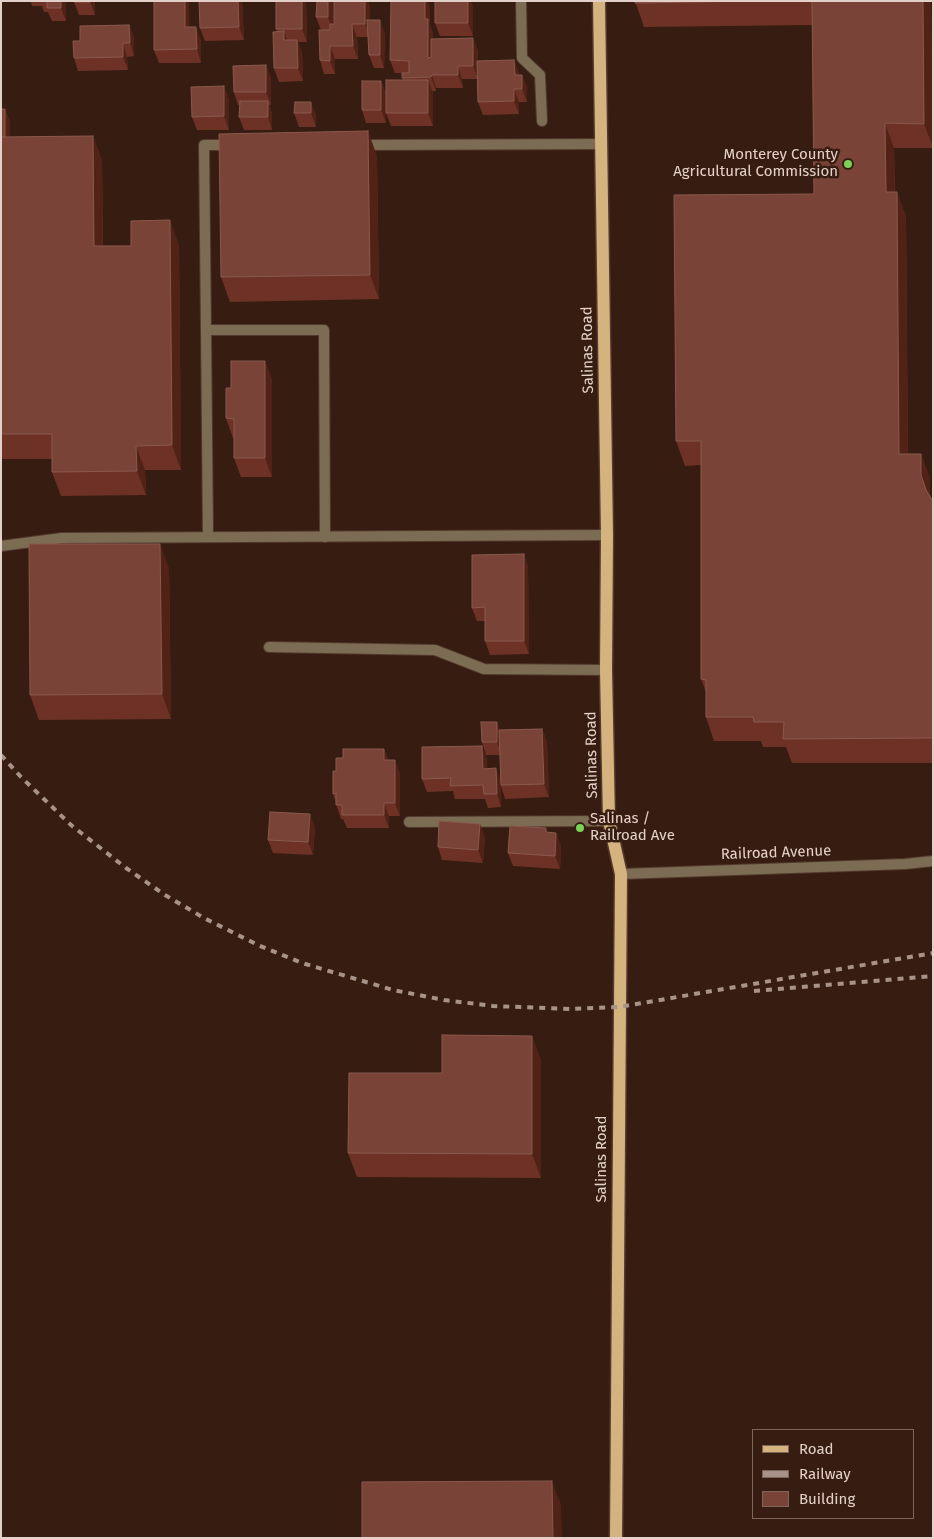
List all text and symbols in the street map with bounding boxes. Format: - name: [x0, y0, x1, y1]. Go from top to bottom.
- place label: Monterey County Agricultural Commission: [673, 146, 838, 181]
- marker: Monterey County Agricultural Commission: [842, 158, 854, 170]
- street label: Salinas Road: [578, 306, 598, 394]
- street label: Salinas Road: [582, 711, 602, 799]
- place label: Salinas / Railroad Ave: [590, 810, 675, 845]
- marker: Salinas / Railroad Ave: [574, 822, 586, 834]
- street label: Railroad Avenue: [720, 842, 832, 864]
- street label: Salinas Road: [593, 1115, 611, 1203]
- legend: [752, 1429, 914, 1519]
- text: Road: [799, 1440, 834, 1458]
- text: Railway: [799, 1465, 851, 1483]
- text: Building: [799, 1490, 855, 1508]

